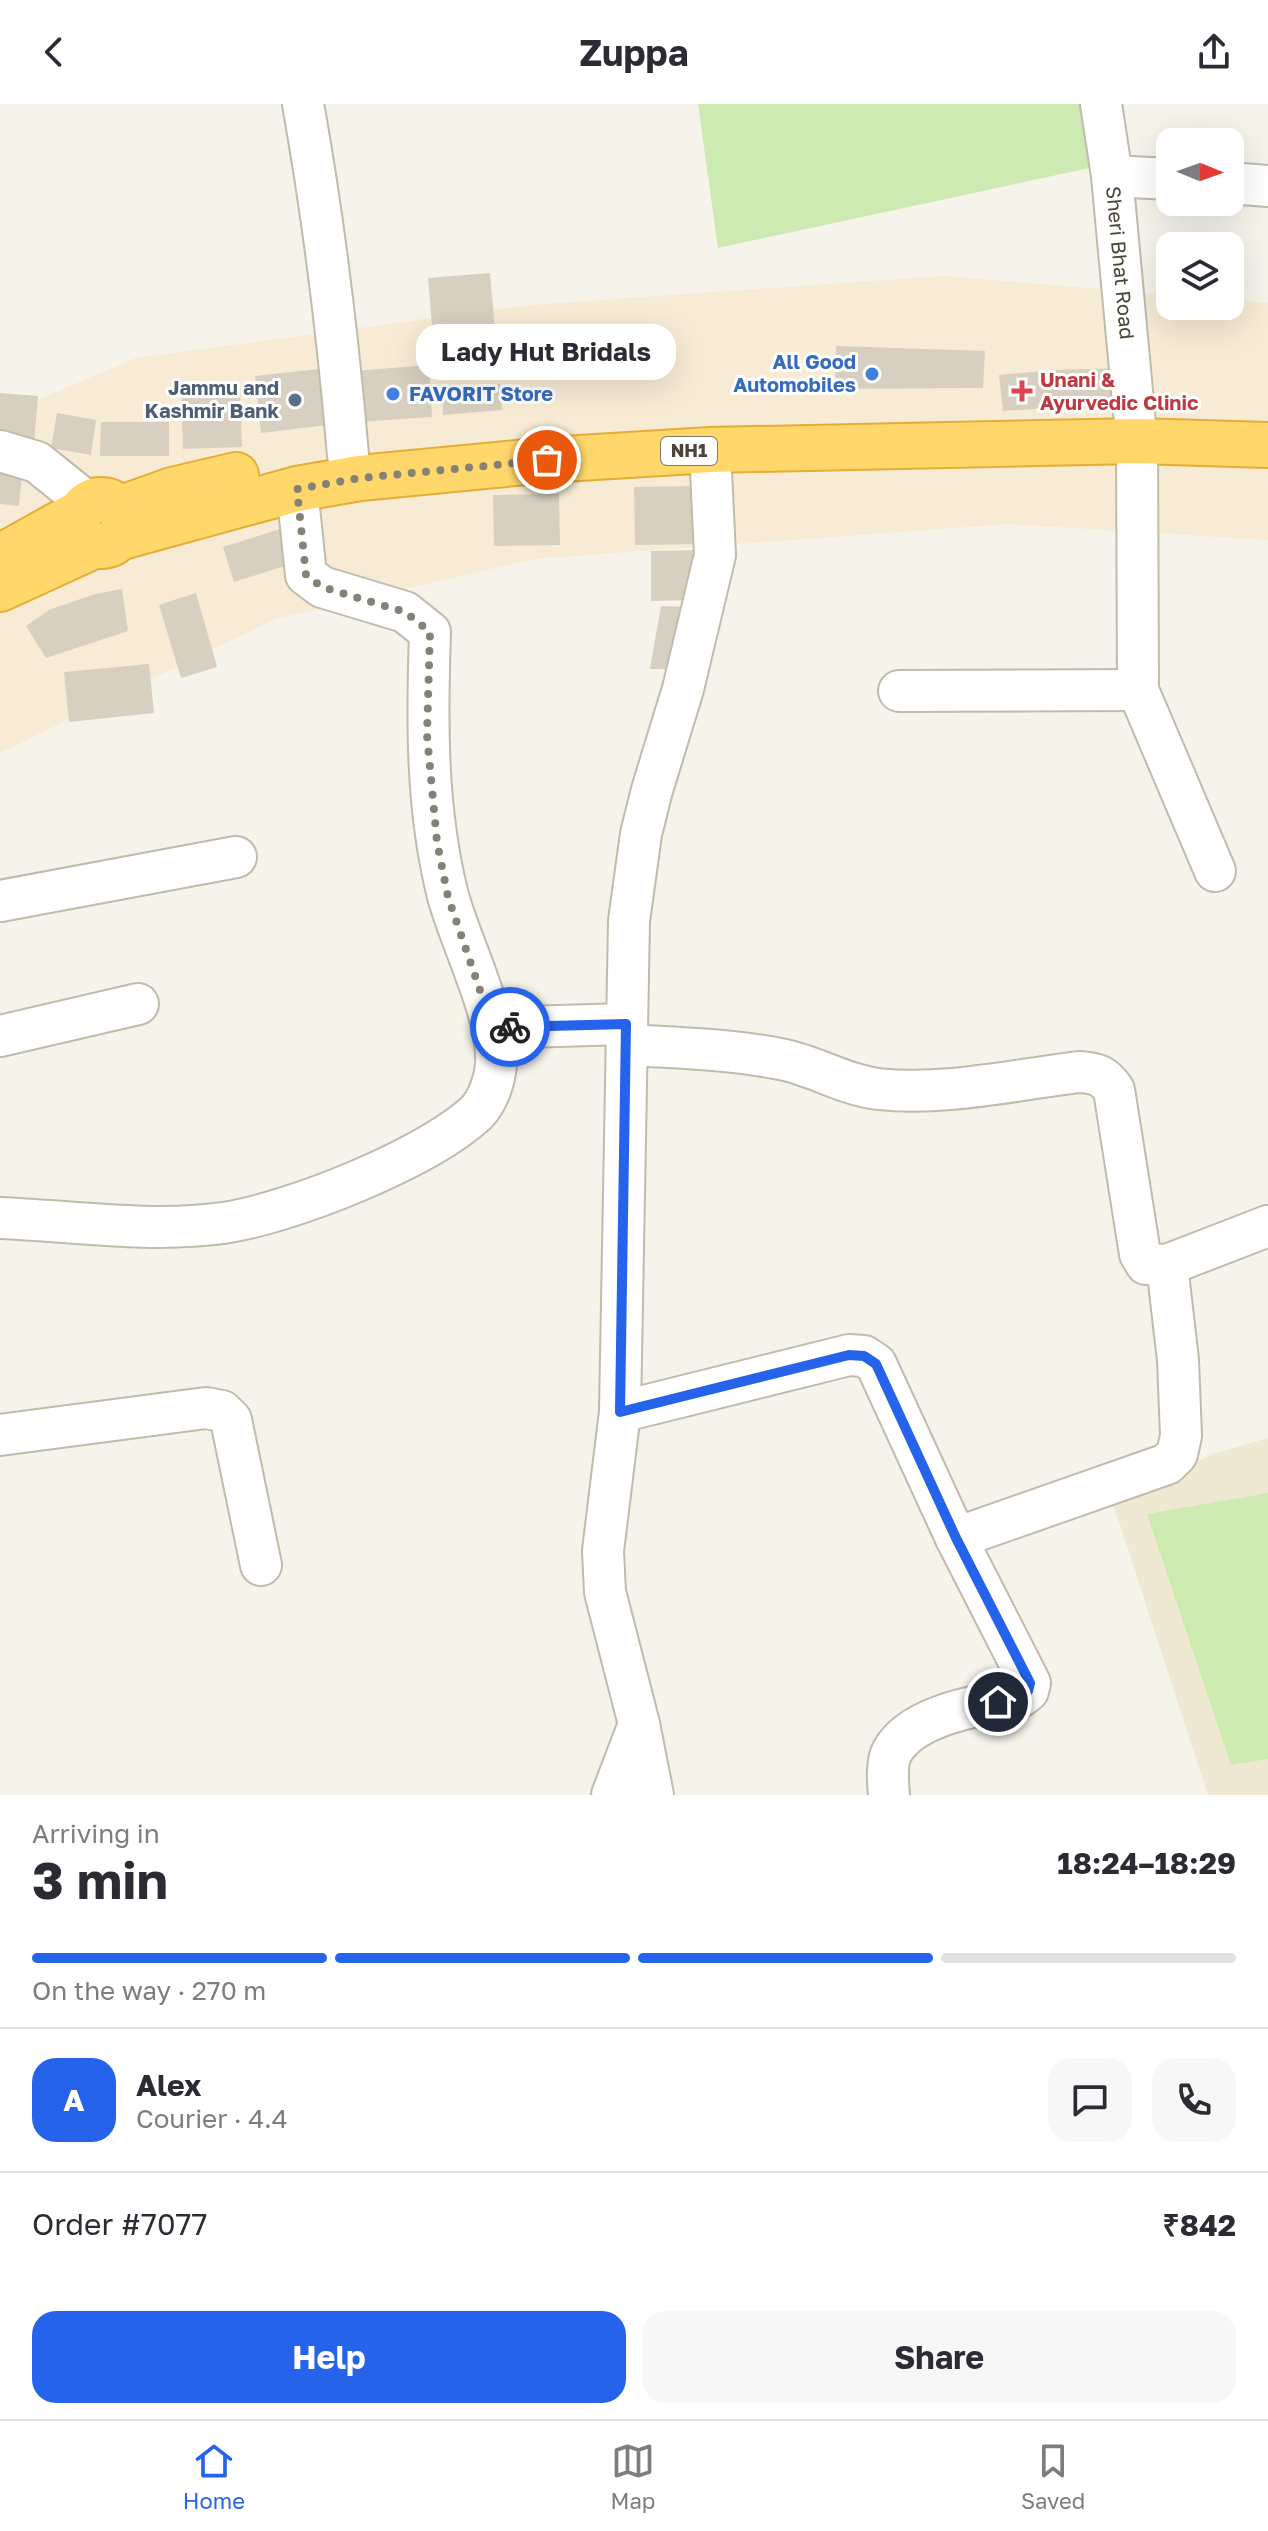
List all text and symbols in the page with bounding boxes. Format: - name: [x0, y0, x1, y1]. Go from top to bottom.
- icon: back: [32, 30, 76, 74]
- icon: share: [1192, 30, 1236, 74]
- text: Zuppa: [579, 31, 689, 74]
- north arrow: [1156, 128, 1244, 216]
- map controls: [1156, 128, 1244, 320]
- street label: Sheri Bhat Road: [1102, 185, 1140, 340]
- button: layers: [1156, 232, 1244, 320]
- callout: Lady Hut Bridals: [417, 324, 677, 380]
- text: Lady Hut Bridals: [441, 336, 651, 367]
- place label: All Good Automobiles: [733, 349, 856, 396]
- marker: All Good Automobiles: [863, 365, 881, 383]
- place label: Unani & Ayurvedic Clinic: [1040, 367, 1198, 414]
- place label: Jammu and Kashmir Bank: [145, 375, 279, 422]
- marker: Unani & Ayurvedic Clinic: [1011, 380, 1033, 402]
- place label: FAVORIT Store: [409, 381, 553, 405]
- marker: FAVORIT Store: [384, 385, 402, 403]
- marker: Jammu and Kashmir Bank: [286, 391, 304, 409]
- pin: [513, 426, 581, 494]
- road number: NH1: [661, 437, 717, 465]
- icon: bag: [525, 438, 569, 482]
- courier: [470, 987, 550, 1067]
- icon: bike: [488, 1005, 532, 1049]
- pin: [964, 1668, 1032, 1736]
- icon: home: [976, 1680, 1020, 1724]
- text: Arriving in: [32, 1818, 160, 1849]
- text: 18:24–18:29: [1057, 1845, 1236, 1881]
- text: 3 min: [32, 1848, 168, 1910]
- text: On the way · 270 m: [32, 1975, 266, 2006]
- button: chat: [1048, 2058, 1132, 2142]
- button: phone: [1152, 2058, 1236, 2142]
- text: Alex: [136, 2067, 201, 2103]
- text: A: [63, 2082, 85, 2118]
- text: Courier · 4.4: [136, 2103, 288, 2134]
- text: Order #7077: [32, 2206, 207, 2242]
- text: ₹842: [1163, 2207, 1236, 2243]
- button: Help: [32, 2311, 626, 2403]
- button: Share: [642, 2311, 1236, 2403]
- tab: Home: [183, 2439, 245, 2514]
- tab: Map: [611, 2439, 655, 2514]
- tab: Saved: [1021, 2439, 1085, 2514]

